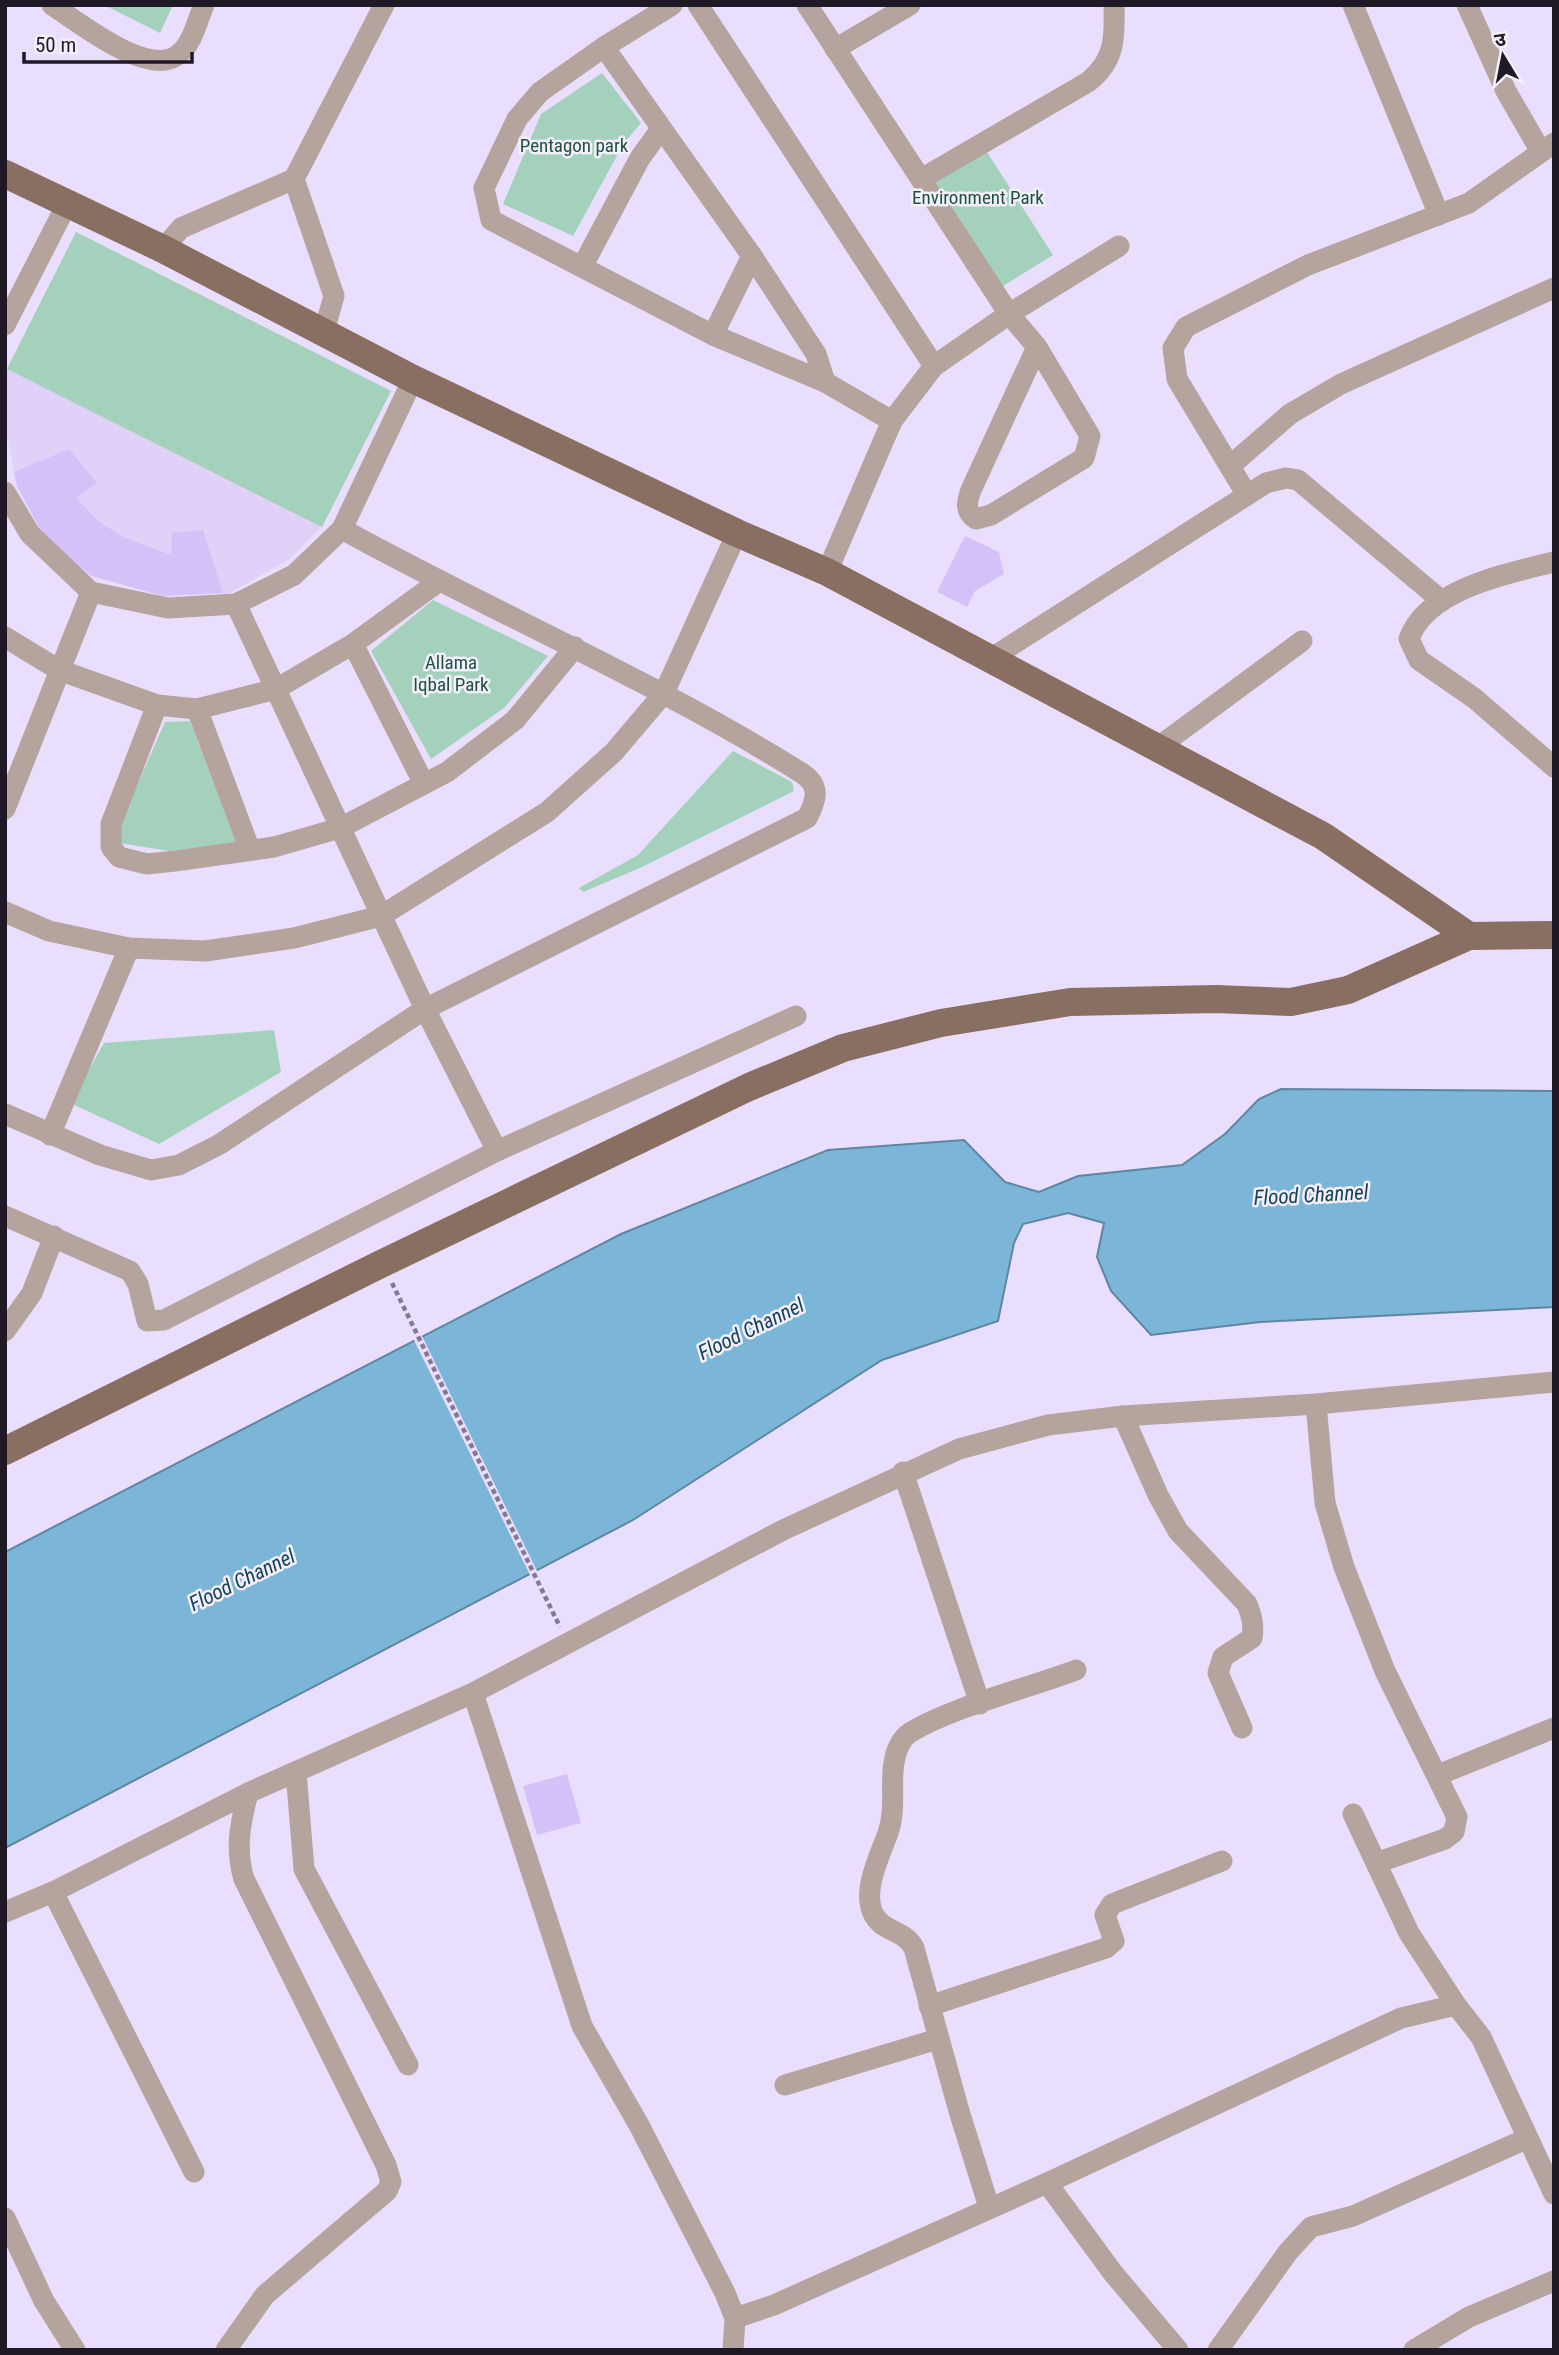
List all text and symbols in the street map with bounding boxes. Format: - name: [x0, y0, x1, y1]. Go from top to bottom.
- scale bar: [24, 21, 192, 65]
- north arrow: [1468, 21, 1538, 91]
- text: उ: [1493, 27, 1508, 52]
- text: 50 m: [35, 33, 76, 57]
- park label: Pentagon park: [520, 134, 629, 157]
- park label: Environment Park: [912, 186, 1044, 209]
- park label: Allama Iqbal Park: [413, 651, 489, 696]
- water label: Flood Channel: [1253, 1180, 1369, 1210]
- water label: Flood Channel: [694, 1293, 808, 1365]
- water label: Flood Channel: [185, 1544, 299, 1616]

